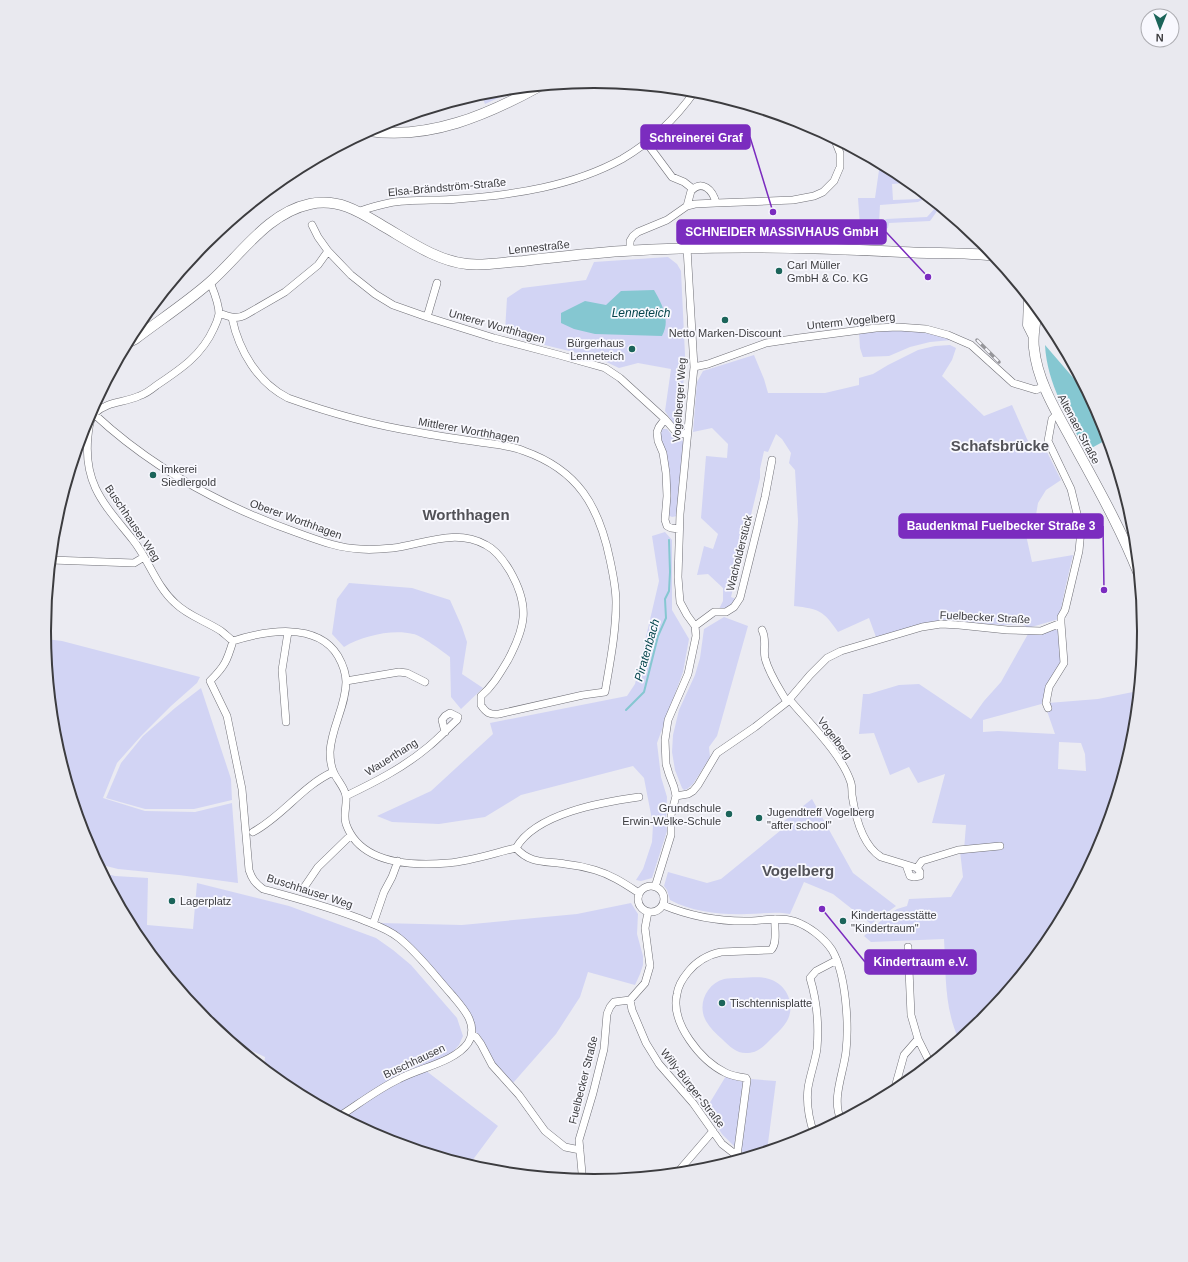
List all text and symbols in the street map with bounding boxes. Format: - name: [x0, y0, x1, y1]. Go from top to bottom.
- north arrow: [1140, 8, 1180, 48]
- text: N: [1156, 32, 1164, 44]
- callout: Schreinerei Graf: [641, 125, 750, 149]
- text: Schreinerei Graf: [649, 131, 744, 145]
- street label: Elsa-Brändström-Straße: [387, 176, 507, 198]
- callout: SCHNEIDER MASSIVHAUS GmbH: [677, 220, 886, 244]
- text: SCHNEIDER MASSIVHAUS GmbH: [685, 225, 879, 239]
- street label: Lennestraße: [508, 238, 570, 256]
- place label: Carl Müller GmbH & Co. KG: [787, 259, 868, 284]
- marker: Carl Müller GmbH & Co. KG: [774, 266, 784, 276]
- water label: Lenneteich: [612, 306, 671, 320]
- street label: Unterer Worthhagen: [448, 307, 546, 345]
- street label: Unterm Vogelberg: [806, 310, 896, 332]
- marker: Netto Marken-Discount: [720, 315, 730, 325]
- place label: Netto Marken-Discount: [669, 327, 781, 339]
- place label: Bürgerhaus Lenneteich: [567, 337, 624, 362]
- marker: Bürgerhaus Lenneteich: [627, 344, 637, 354]
- street label: Vogelberger Weg: [670, 357, 688, 443]
- street label: Altenaer Straße: [1056, 392, 1102, 466]
- street label: Mittlerer Worthhagen: [417, 415, 521, 445]
- district label: Schafsbrücke: [951, 437, 1049, 454]
- place label: Imkerei Siedlergold: [161, 463, 216, 488]
- marker: Imkerei Siedlergold: [148, 470, 158, 480]
- street label: Buschhauser Weg: [103, 482, 163, 564]
- street label: Oberer Worthhagen: [248, 497, 344, 541]
- district label: Worthhagen: [422, 506, 510, 523]
- street label: Wacholderstück: [724, 513, 754, 592]
- callout: Baudenkmal Fuelbecker Straße 3: [899, 514, 1103, 538]
- text: Baudenkmal Fuelbecker Straße 3: [907, 519, 1096, 533]
- street label: Fuelbecker Straße: [940, 609, 1030, 625]
- water label: Piratenbach: [631, 617, 663, 683]
- street label: Vogelberg: [815, 715, 855, 761]
- street label: Wauerthang: [363, 736, 419, 778]
- place label: Grundschule Erwin-Welke-Schule: [622, 802, 721, 827]
- place label: Jugendtreff Vogelberg "after school": [767, 806, 874, 831]
- marker: Grundschule Erwin-Welke-Schule: [724, 809, 734, 819]
- marker: Jugendtreff Vogelberg "after school": [754, 813, 764, 823]
- district label: Vogelberg: [762, 862, 834, 879]
- street label: Buschhauser Weg: [265, 871, 355, 911]
- place label: Lagerplatz: [180, 895, 231, 907]
- marker: Lagerplatz: [167, 896, 177, 906]
- place label: Kindertagesstätte "Kindertraum": [851, 909, 937, 934]
- marker: Kindertagesstätte "Kindertraum": [838, 916, 848, 926]
- callout: Kindertraum e.V.: [865, 950, 976, 974]
- text: Kindertraum e.V.: [874, 955, 968, 969]
- place label: Tischtennisplatte: [730, 997, 812, 1009]
- marker: Tischtennisplatte: [717, 998, 727, 1008]
- street label: Fuelbecker Straße: [566, 1035, 600, 1125]
- street label: Buschhausen: [381, 1041, 447, 1081]
- street label: Willy-Bürger-Straße: [659, 1046, 727, 1130]

